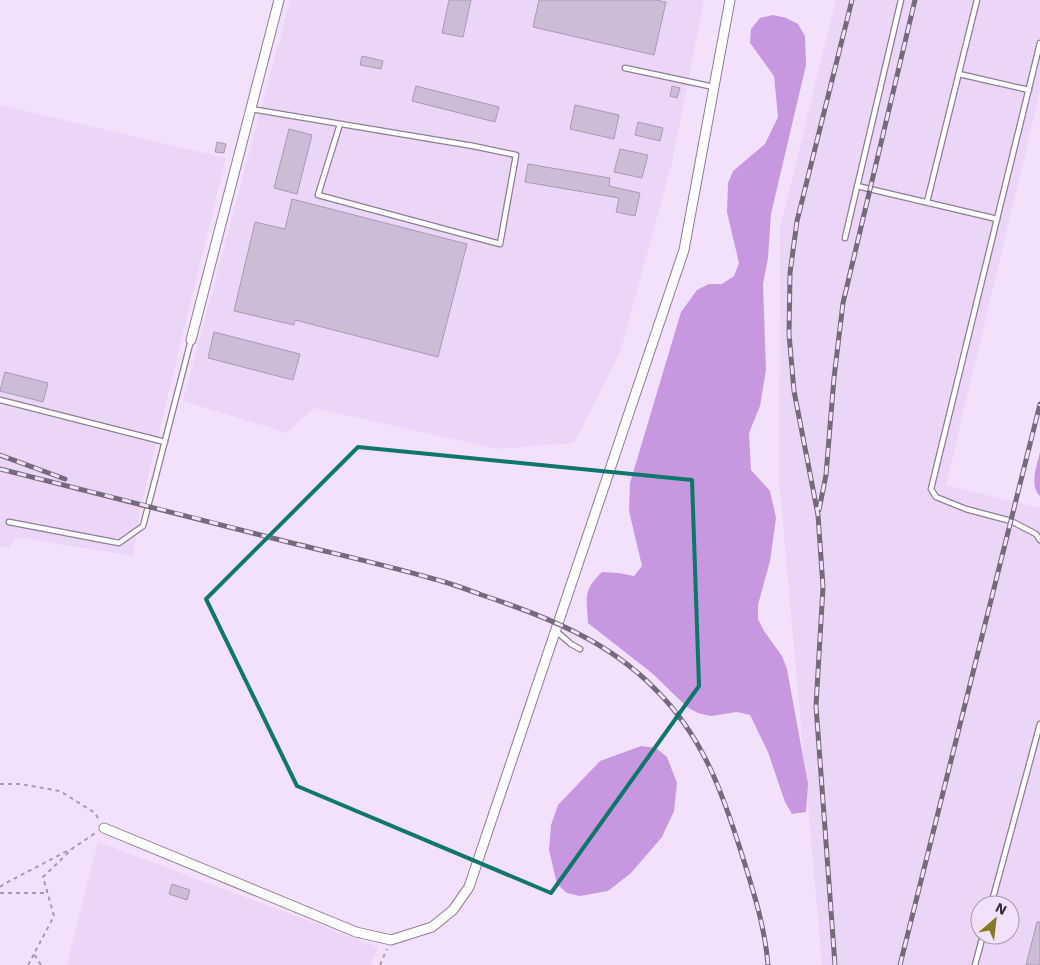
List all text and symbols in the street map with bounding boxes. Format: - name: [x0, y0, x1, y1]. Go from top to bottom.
- north arrow: [970, 895, 1020, 945]
- text: N: [993, 899, 1009, 918]

